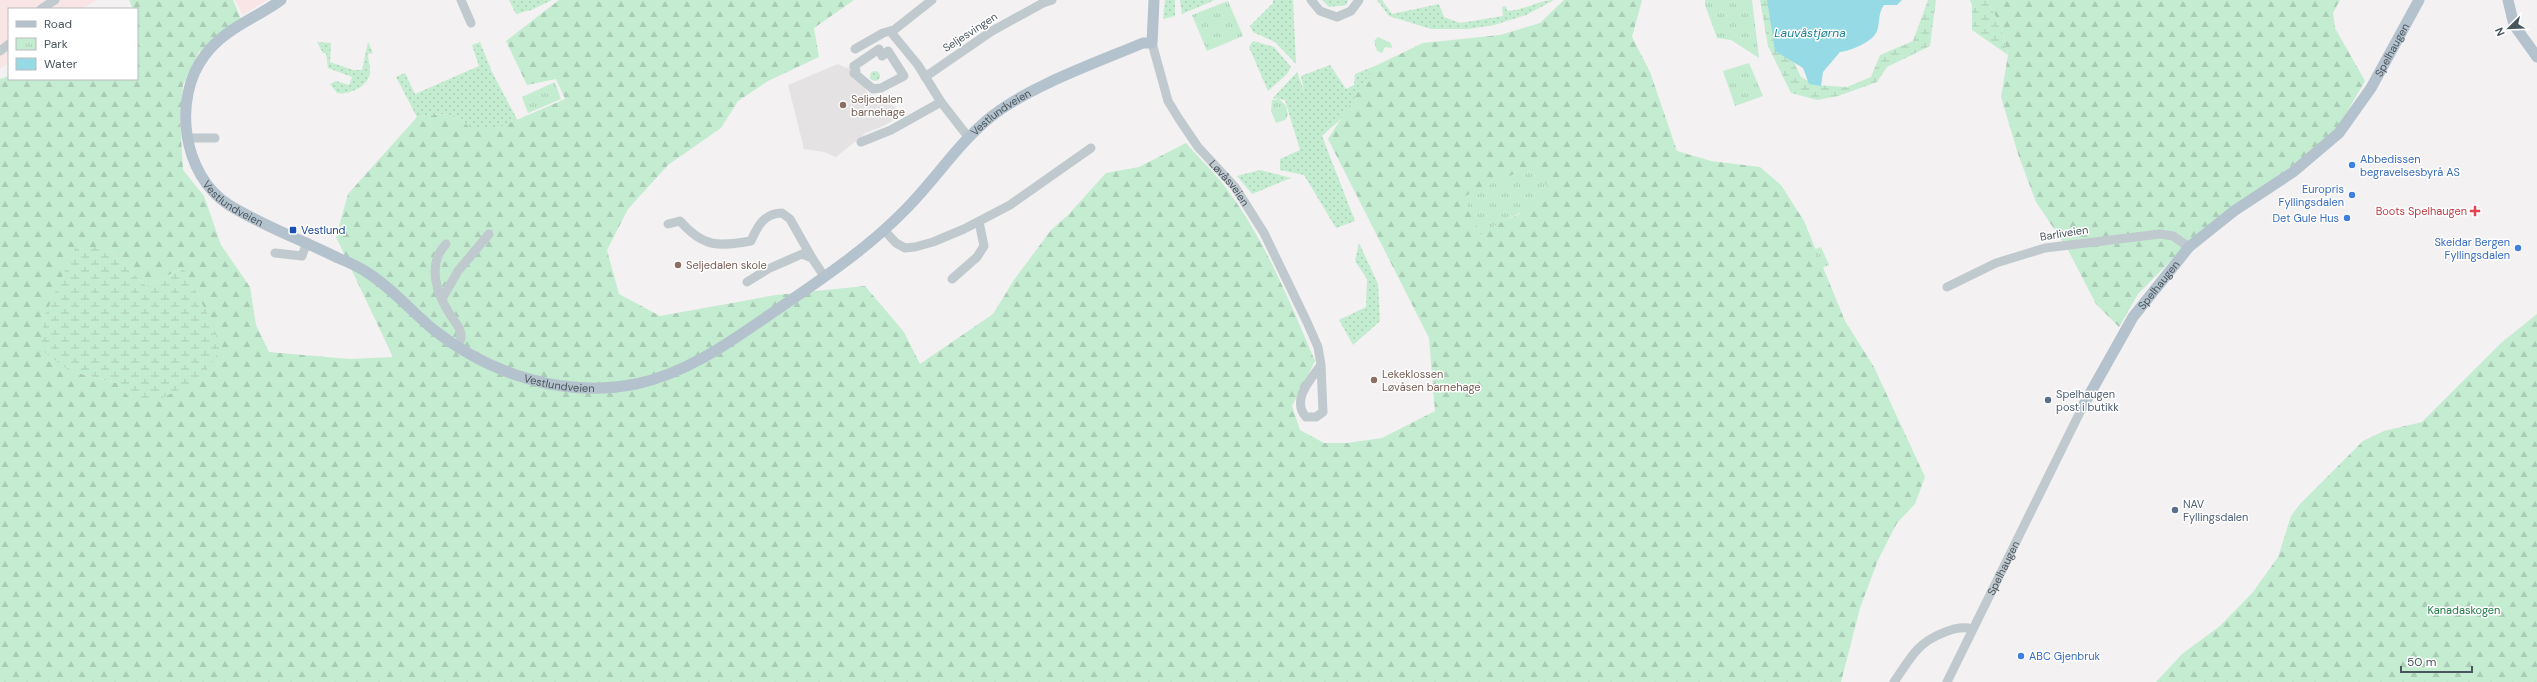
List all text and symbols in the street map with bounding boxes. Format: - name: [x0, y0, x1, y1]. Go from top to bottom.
- legend: [8, 8, 138, 80]
- north arrow: [2489, 8, 2529, 48]
- street label: Seljesvingen: [940, 9, 1000, 55]
- text: Road: [44, 16, 72, 32]
- street label: Spelhaugen: [2371, 21, 2412, 79]
- water label: Lauvåstjørna: [1774, 25, 1846, 41]
- text: N: [2492, 25, 2508, 38]
- text: Park: [44, 36, 68, 52]
- text: Water: [44, 56, 78, 72]
- street label: Vestlundveien: [967, 86, 1033, 139]
- place label: Seljedalen barnehage: [851, 92, 905, 119]
- marker: Seljedalen barnehage: [838, 100, 848, 110]
- place label: Abbedissen begravelsesbyrå AS: [2360, 152, 2460, 179]
- street label: Løvåsveien: [1206, 157, 1252, 209]
- marker: Abbedissen begravelsesbyrå AS: [2347, 160, 2357, 170]
- street label: Vestlundveien: [200, 178, 266, 229]
- place label: Europris Fyllingsdalen: [2279, 182, 2344, 209]
- marker: Europris Fyllingsdalen: [2347, 190, 2357, 200]
- place label: Boots Spelhaugen: [2376, 204, 2467, 218]
- marker: Boots Spelhaugen: [2470, 206, 2480, 216]
- place label: Det Gule Hus: [2273, 211, 2339, 225]
- marker: Det Gule Hus: [2342, 213, 2352, 223]
- street label: Barliveien: [2039, 222, 2089, 244]
- place label: Vestlund: [301, 223, 346, 237]
- marker: Vestlund: [288, 225, 298, 235]
- place label: Skeidar Bergen Fyllingsdalen: [2434, 235, 2510, 262]
- marker: Skeidar Bergen Fyllingsdalen: [2513, 243, 2523, 253]
- place label: Seljedalen skole: [686, 258, 767, 272]
- street label: Spelhaugen: [2135, 258, 2182, 313]
- marker: Seljedalen skole: [673, 260, 683, 270]
- place label: Lekeklossen Løvåsen barnehage: [1382, 367, 1481, 394]
- street label: Vestlundveien: [522, 371, 595, 395]
- marker: Lekeklossen Løvåsen barnehage: [1369, 375, 1379, 385]
- place label: Spelhaugen post i butikk: [2056, 387, 2119, 414]
- marker: Spelhaugen post i butikk: [2043, 395, 2053, 405]
- place label: NAV Fyllingsdalen: [2183, 497, 2248, 524]
- marker: NAV Fyllingsdalen: [2170, 505, 2180, 515]
- street label: Spelhaugen: [1984, 538, 2022, 598]
- park label: Kanadaskogen: [2428, 603, 2500, 617]
- scale bar: [2401, 648, 2472, 674]
- place label: ABC Gjenbruk: [2029, 649, 2101, 663]
- marker: ABC Gjenbruk: [2016, 651, 2026, 661]
- text: 50 m: [2407, 654, 2436, 670]

